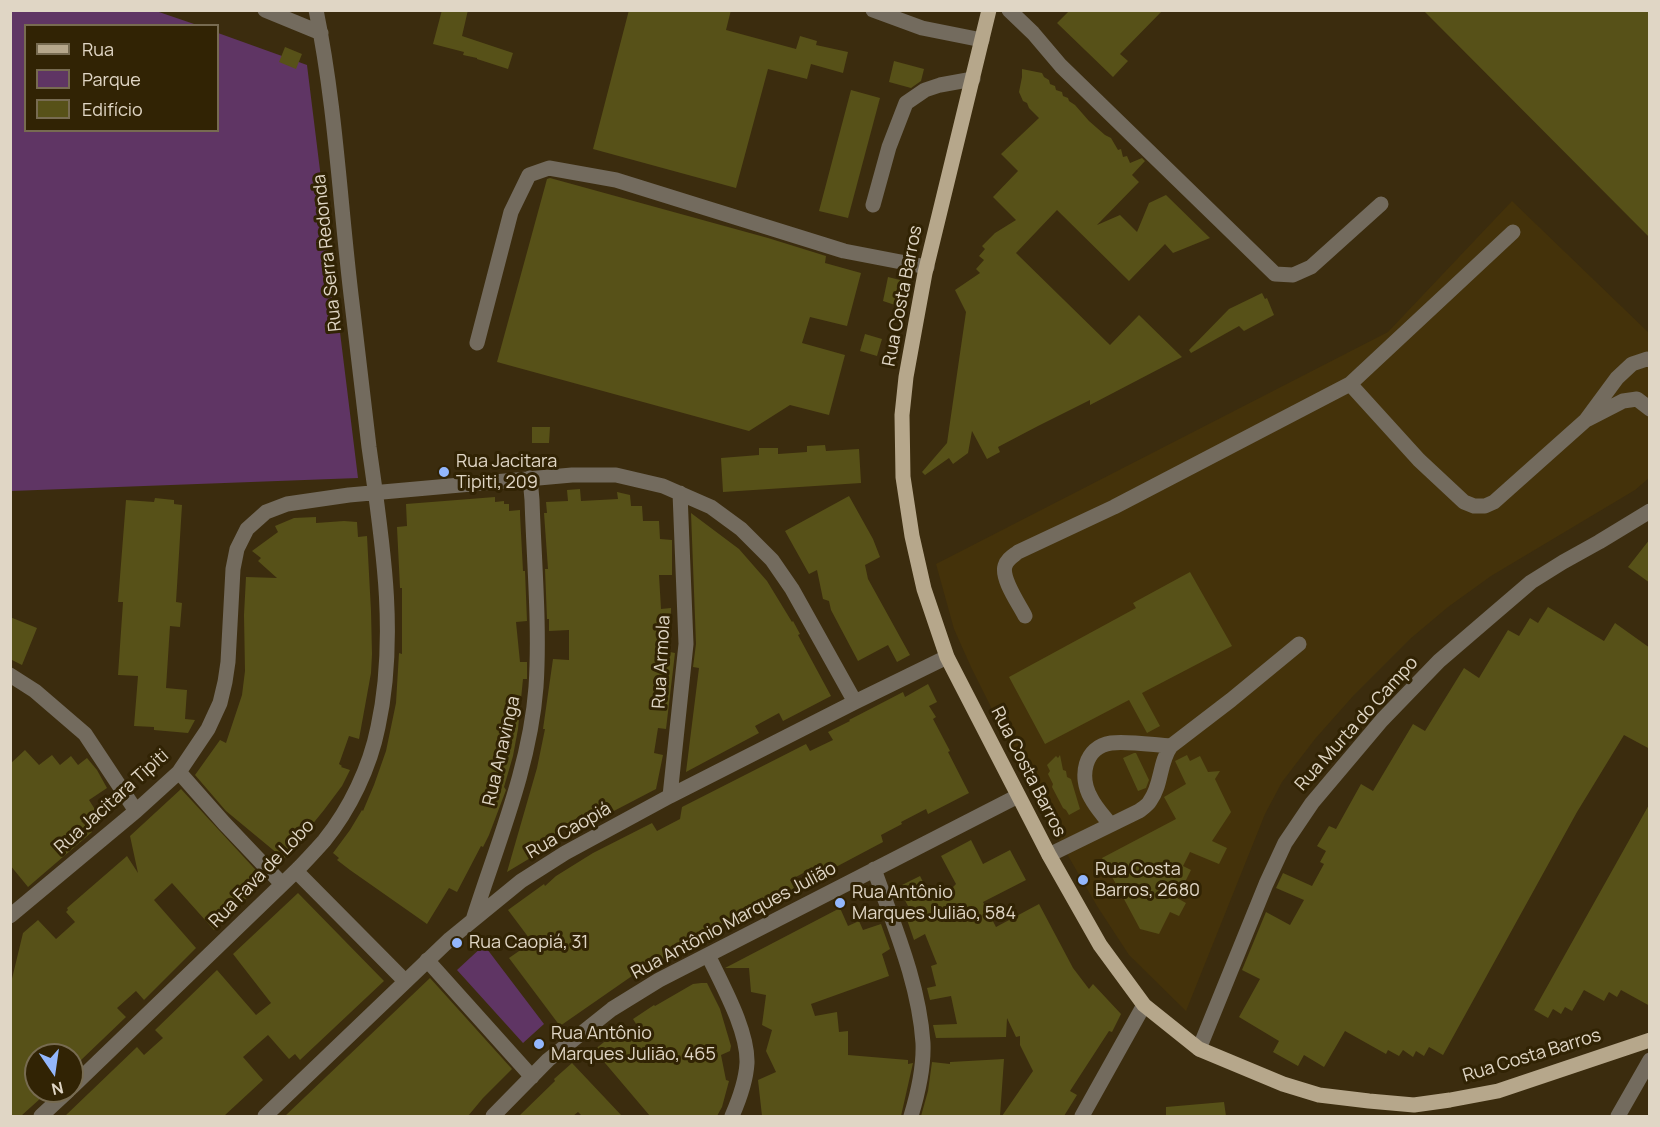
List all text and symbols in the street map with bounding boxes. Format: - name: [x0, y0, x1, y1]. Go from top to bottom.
- legend: [24, 24, 219, 132]
- text: Rua: [82, 37, 114, 61]
- text: Parque: [82, 67, 141, 91]
- text: Edifício: [82, 97, 143, 121]
- street label: Rua Serra Redonda: [309, 173, 347, 333]
- street label: Rua Costa Barros: [879, 224, 927, 368]
- place label: Rua Jacitara Tipiti, 209: [456, 451, 557, 494]
- marker: Rua Jacitara Tipiti, 209: [437, 465, 451, 479]
- street label: Rua Armola: [649, 615, 675, 709]
- street label: Rua Murta do Campo: [1291, 652, 1423, 796]
- street label: Rua Anavinga: [479, 694, 525, 808]
- street label: Rua Costa Barros: [986, 703, 1070, 841]
- street label: Rua Jacitara Tipiti: [51, 745, 173, 859]
- street label: Rua Caopiá: [523, 798, 615, 864]
- street label: Rua Fava de Lobo: [205, 815, 319, 933]
- street label: Rua Antônio Marques Julião: [628, 858, 840, 984]
- place label: Rua Costa Barros, 2680: [1095, 859, 1200, 902]
- marker: Rua Costa Barros, 2680: [1076, 873, 1090, 887]
- place label: Rua Antônio Marques Julião, 584: [852, 882, 1016, 924]
- marker: Rua Antônio Marques Julião, 584: [833, 896, 847, 910]
- place label: Rua Caopiá, 31: [469, 932, 588, 954]
- marker: Rua Caopiá, 31: [450, 936, 464, 950]
- place label: Rua Antônio Marques Julião, 465: [551, 1023, 716, 1066]
- street label: Rua Costa Barros: [1460, 1025, 1604, 1087]
- marker: Rua Antônio Marques Julião, 465: [532, 1037, 546, 1051]
- north arrow: [24, 1043, 84, 1103]
- text: N: [50, 1077, 66, 1101]

